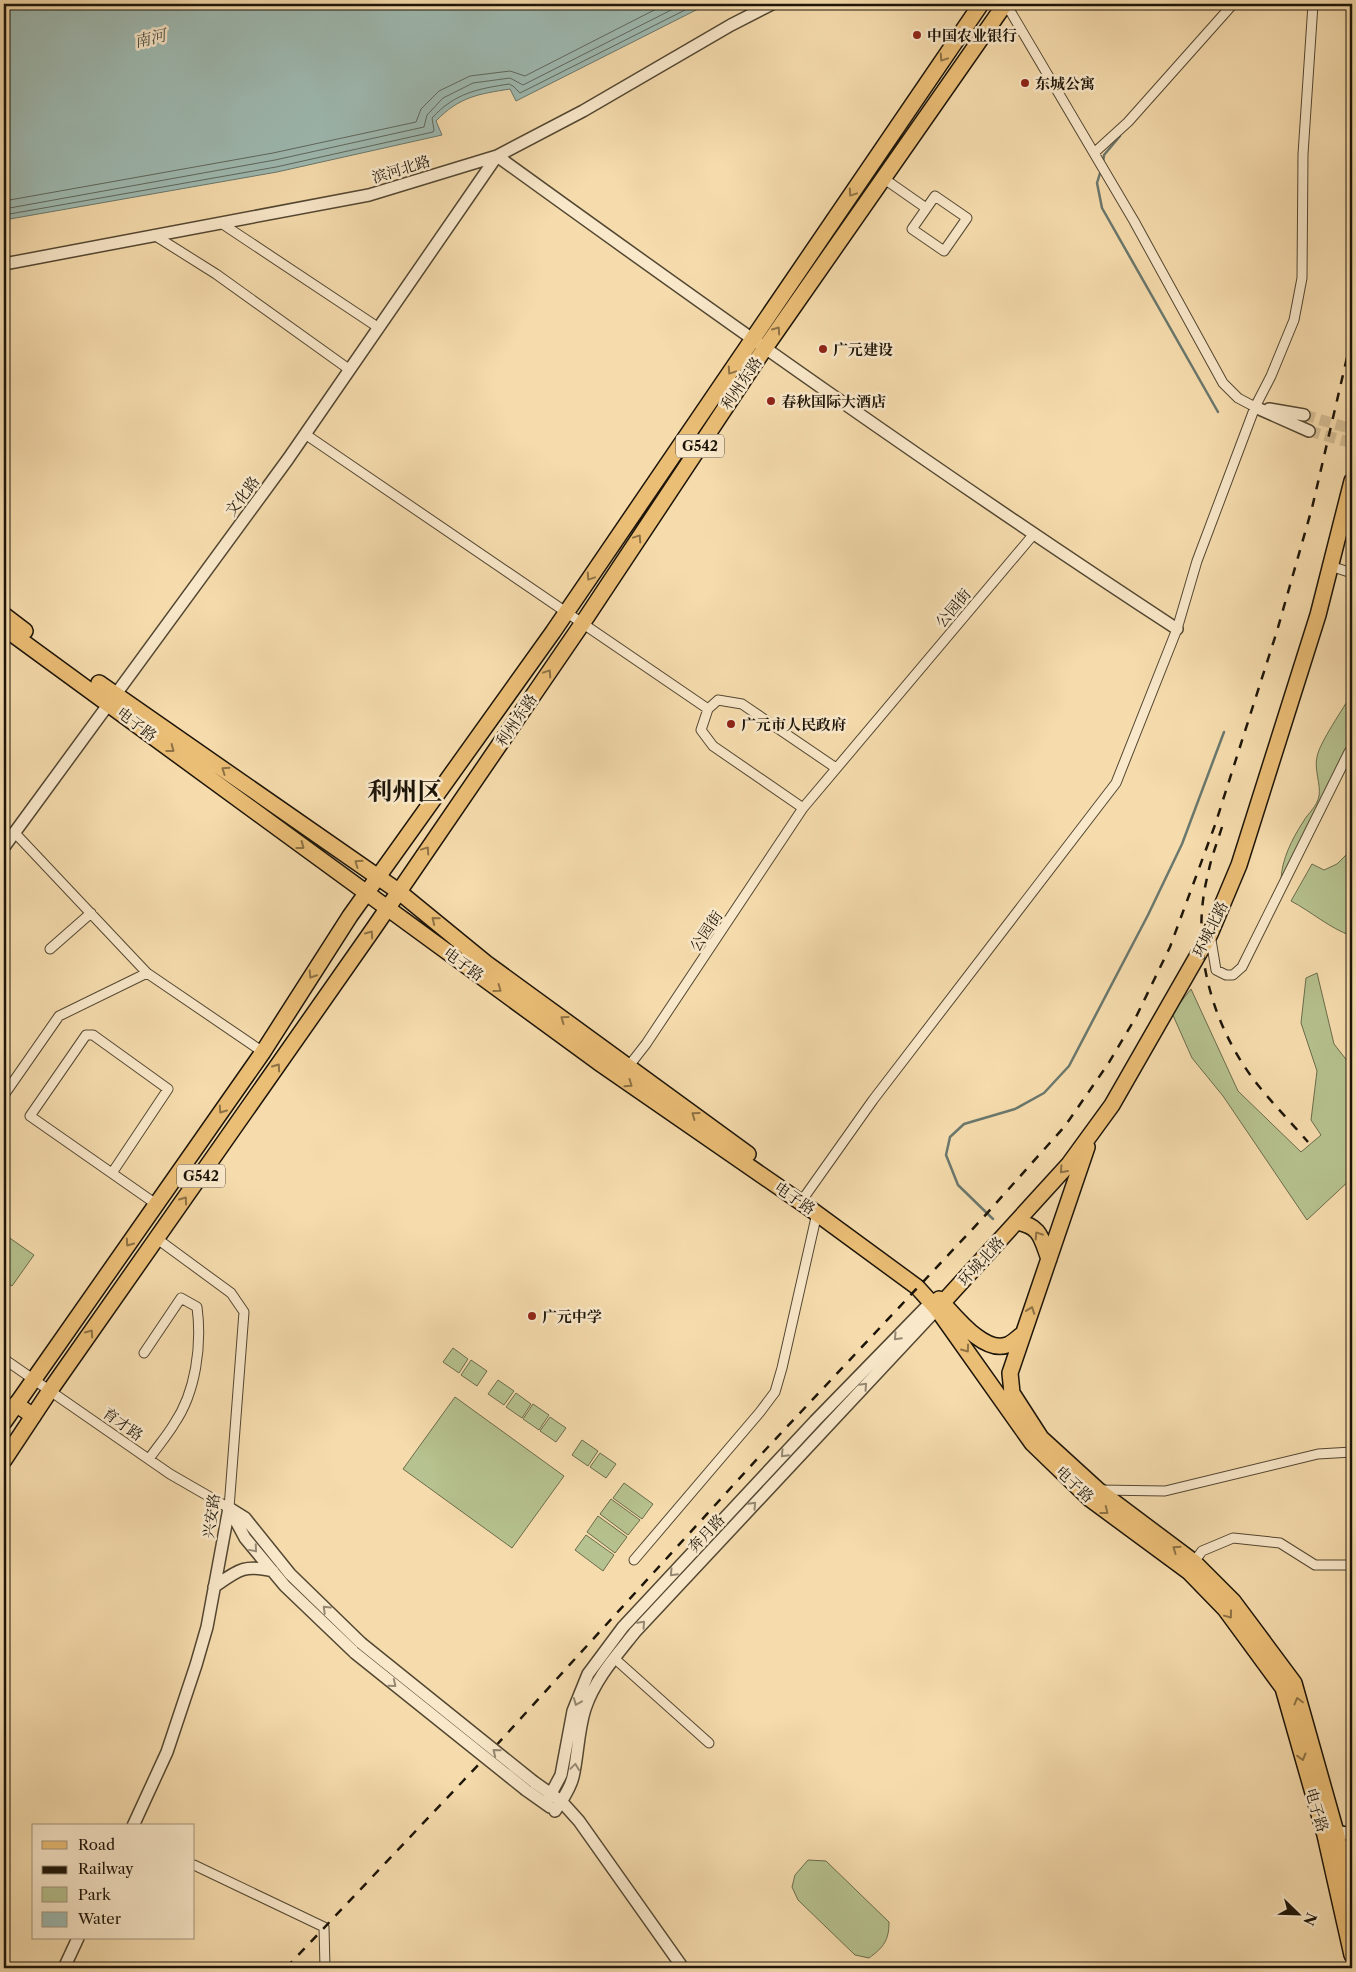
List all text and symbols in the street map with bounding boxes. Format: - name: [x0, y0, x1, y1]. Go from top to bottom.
- water label: 南河: [132, 24, 171, 51]
- place label: 中国农业银行: [927, 26, 1017, 45]
- marker: 中国农业银行: [911, 29, 923, 41]
- one-way arrow: [940, 53, 949, 62]
- place label: 东城公寓: [1035, 74, 1095, 93]
- marker: 东城公寓: [1019, 77, 1031, 89]
- street label: 滨河北路: [370, 151, 432, 187]
- one-way arrow: [849, 187, 858, 197]
- one-way arrow: [771, 327, 780, 336]
- place label: 广元建设: [833, 340, 893, 359]
- marker: 广元建设: [817, 343, 829, 355]
- street label: 利州东路: [716, 353, 766, 413]
- one-way arrow: [728, 365, 737, 374]
- place label: 春秋国际大酒店: [781, 392, 886, 411]
- marker: 春秋国际大酒店: [765, 395, 777, 407]
- road number: G542: [676, 434, 724, 458]
- street label: 文化路: [221, 472, 263, 520]
- one-way arrow: [632, 535, 641, 544]
- one-way arrow: [587, 571, 596, 581]
- street label: 公园街: [931, 585, 975, 631]
- one-way arrow: [541, 669, 551, 678]
- street label: 利州东路: [491, 690, 541, 750]
- street label: 电子路: [113, 703, 161, 745]
- place label: 广元市人民政府: [741, 715, 846, 734]
- marker: 广元市人民政府: [725, 718, 737, 730]
- one-way arrow: [165, 743, 175, 752]
- one-way arrow: [221, 767, 230, 776]
- district label: 利州区: [367, 776, 443, 807]
- one-way arrow: [295, 840, 305, 849]
- one-way arrow: [420, 847, 429, 856]
- one-way arrow: [355, 859, 364, 869]
- street label: 环城北路: [1188, 898, 1232, 960]
- street label: 公园街: [686, 907, 726, 955]
- one-way arrow: [431, 917, 440, 926]
- one-way arrow: [364, 930, 373, 940]
- street label: 电子路: [440, 943, 488, 985]
- one-way arrow: [309, 969, 318, 978]
- one-way arrow: [492, 983, 502, 992]
- one-way arrow: [560, 1016, 569, 1025]
- one-way arrow: [271, 1063, 280, 1073]
- one-way arrow: [624, 1078, 633, 1087]
- one-way arrow: [219, 1104, 228, 1114]
- one-way arrow: [691, 1112, 700, 1121]
- road number: G542: [177, 1164, 225, 1188]
- one-way arrow: [1060, 1165, 1069, 1174]
- street label: 电子路: [771, 1178, 819, 1218]
- one-way arrow: [178, 1196, 187, 1206]
- one-way arrow: [1034, 1231, 1044, 1240]
- street label: 环城北路: [954, 1232, 1008, 1290]
- one-way arrow: [126, 1237, 135, 1247]
- one-way arrow: [1025, 1306, 1035, 1315]
- place label: 广元中学: [542, 1307, 602, 1326]
- marker: 广元中学: [526, 1310, 538, 1322]
- one-way arrow: [84, 1329, 93, 1339]
- one-way arrow: [894, 1331, 903, 1340]
- one-way arrow: [960, 1343, 969, 1353]
- one-way arrow: [858, 1383, 867, 1392]
- street label: 育才路: [99, 1403, 147, 1445]
- one-way arrow: [781, 1449, 790, 1458]
- street label: 电子路: [1052, 1462, 1098, 1506]
- street label: 兴安路: [198, 1492, 224, 1540]
- one-way arrow: [747, 1502, 756, 1511]
- one-way arrow: [1099, 1505, 1109, 1514]
- street label: 奔月路: [684, 1510, 728, 1556]
- one-way arrow: [249, 1544, 258, 1553]
- one-way arrow: [1173, 1546, 1182, 1555]
- one-way arrow: [670, 1567, 679, 1576]
- one-way arrow: [323, 1606, 332, 1615]
- one-way arrow: [1223, 1609, 1232, 1619]
- one-way arrow: [636, 1620, 645, 1629]
- one-way arrow: [387, 1678, 396, 1686]
- one-way arrow: [573, 1697, 583, 1706]
- one-way arrow: [1294, 1697, 1304, 1705]
- one-way arrow: [493, 1749, 502, 1757]
- one-way arrow: [1296, 1753, 1306, 1761]
- one-way arrow: [569, 1763, 579, 1771]
- street label: 电子路: [1301, 1786, 1333, 1834]
- legend: [32, 1824, 195, 1940]
- text: Road: [78, 1835, 115, 1854]
- text: Railway: [78, 1859, 134, 1878]
- text: Park: [78, 1885, 112, 1904]
- north arrow: [1274, 1890, 1324, 1940]
- text: Water: [77, 1909, 122, 1928]
- text: N: [1299, 1910, 1321, 1928]

